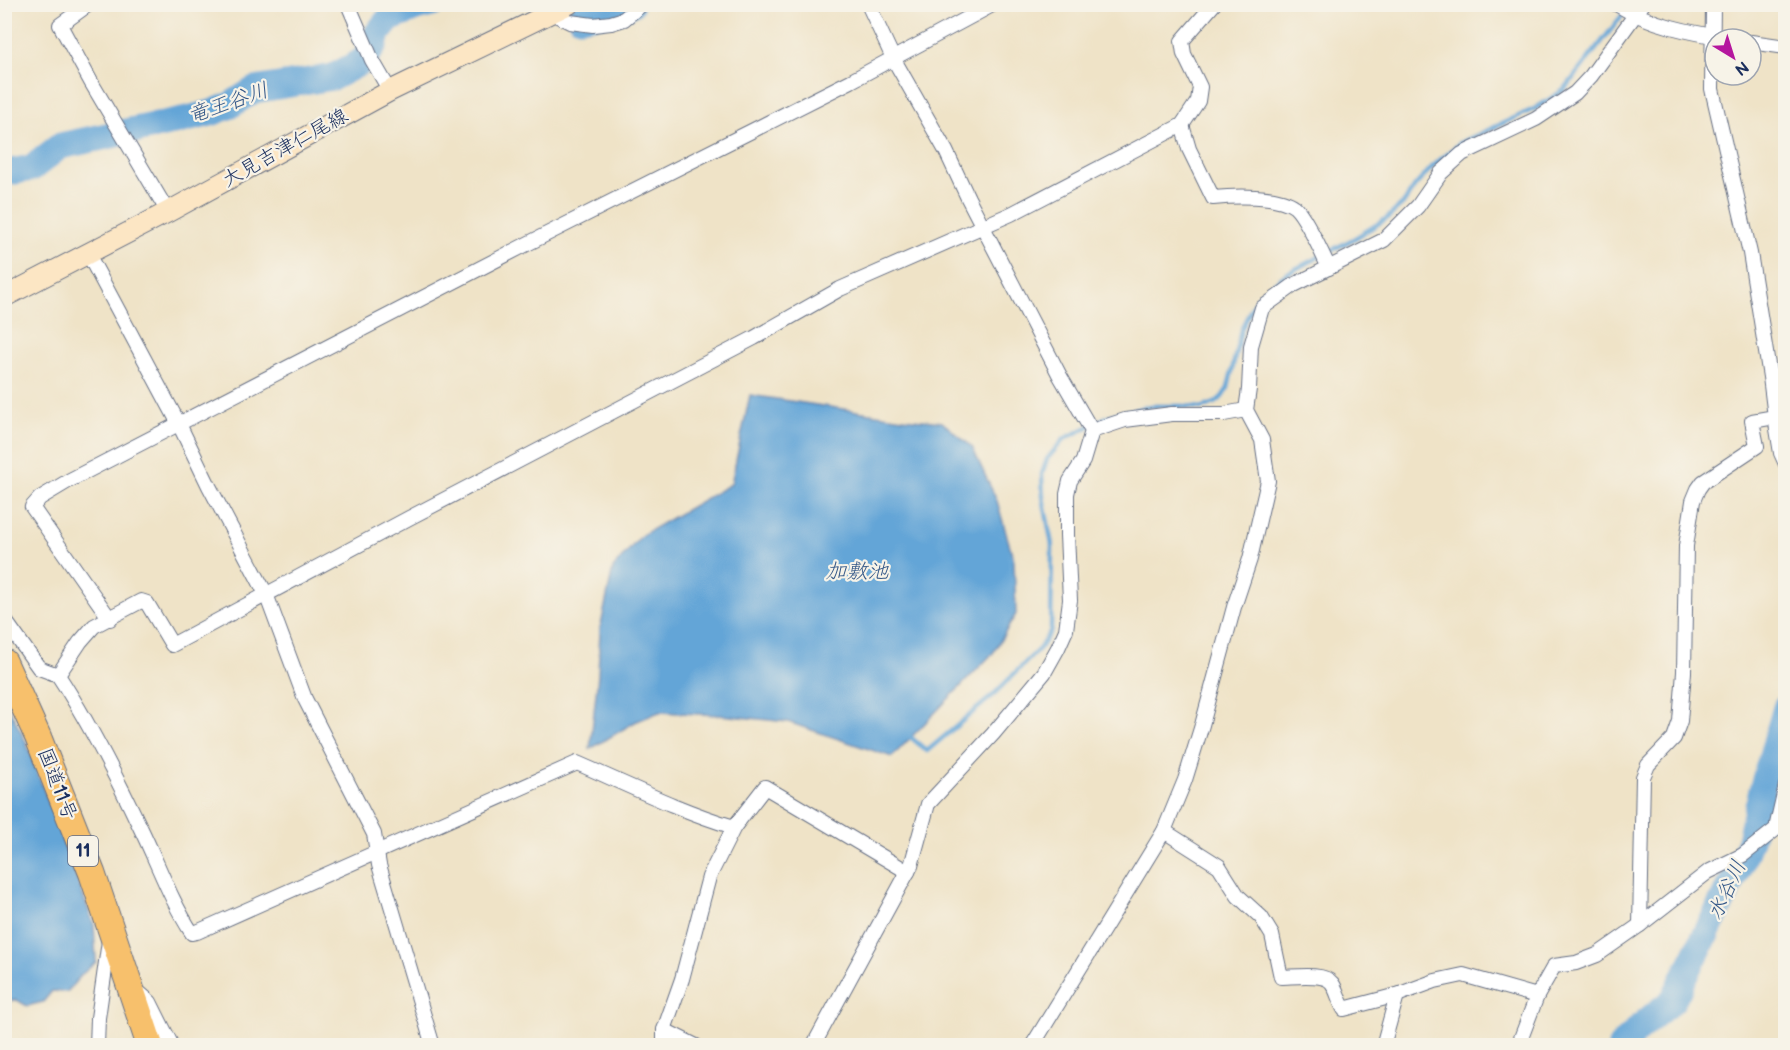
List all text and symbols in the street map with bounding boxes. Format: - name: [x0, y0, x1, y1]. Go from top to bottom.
- north arrow: [1703, 27, 1763, 87]
- text: N: [1731, 56, 1752, 79]
- water label: 竜王谷川: [184, 78, 272, 128]
- street label: 大見吉津仁尾線: [218, 104, 352, 192]
- water label: 加敷池: [826, 559, 889, 584]
- street label: 国道11号: [32, 744, 82, 824]
- road number: 11: [68, 836, 98, 866]
- water label: 水谷川: [1702, 856, 1752, 924]

